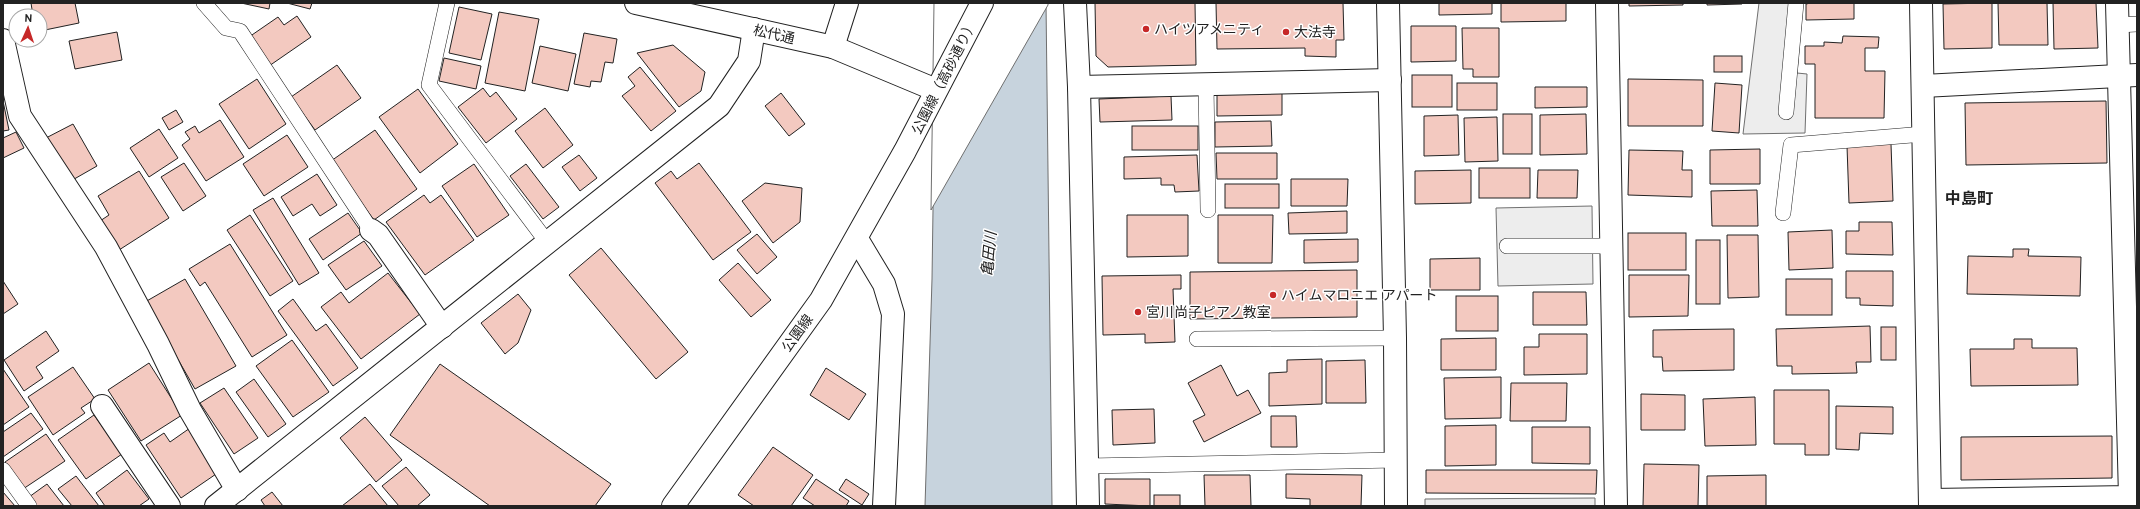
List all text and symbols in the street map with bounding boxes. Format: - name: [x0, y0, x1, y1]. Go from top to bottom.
- north arrow: [8, 8, 48, 48]
- text: N: [24, 12, 33, 26]
- street label: 公園線（高砂通り）: [909, 18, 982, 138]
- street label: 松代通: [751, 21, 796, 48]
- place label: ハイツアメニティ: [1154, 22, 1264, 39]
- marker: ハイツアメニティ: [1141, 24, 1151, 34]
- place label: 大法寺: [1294, 25, 1336, 42]
- marker: 大法寺: [1281, 27, 1291, 37]
- district label: 中島町: [1945, 190, 1993, 210]
- water label: 亀田川: [979, 229, 1002, 277]
- place label: ハイムマロニエ アパート: [1281, 288, 1437, 305]
- marker: ハイムマロニエ アパート: [1268, 290, 1278, 300]
- place label: 宮川尚子ピアノ教室: [1146, 305, 1271, 322]
- marker: 宮川尚子ピアノ教室: [1133, 307, 1143, 317]
- street label: 公園線: [779, 312, 817, 356]

